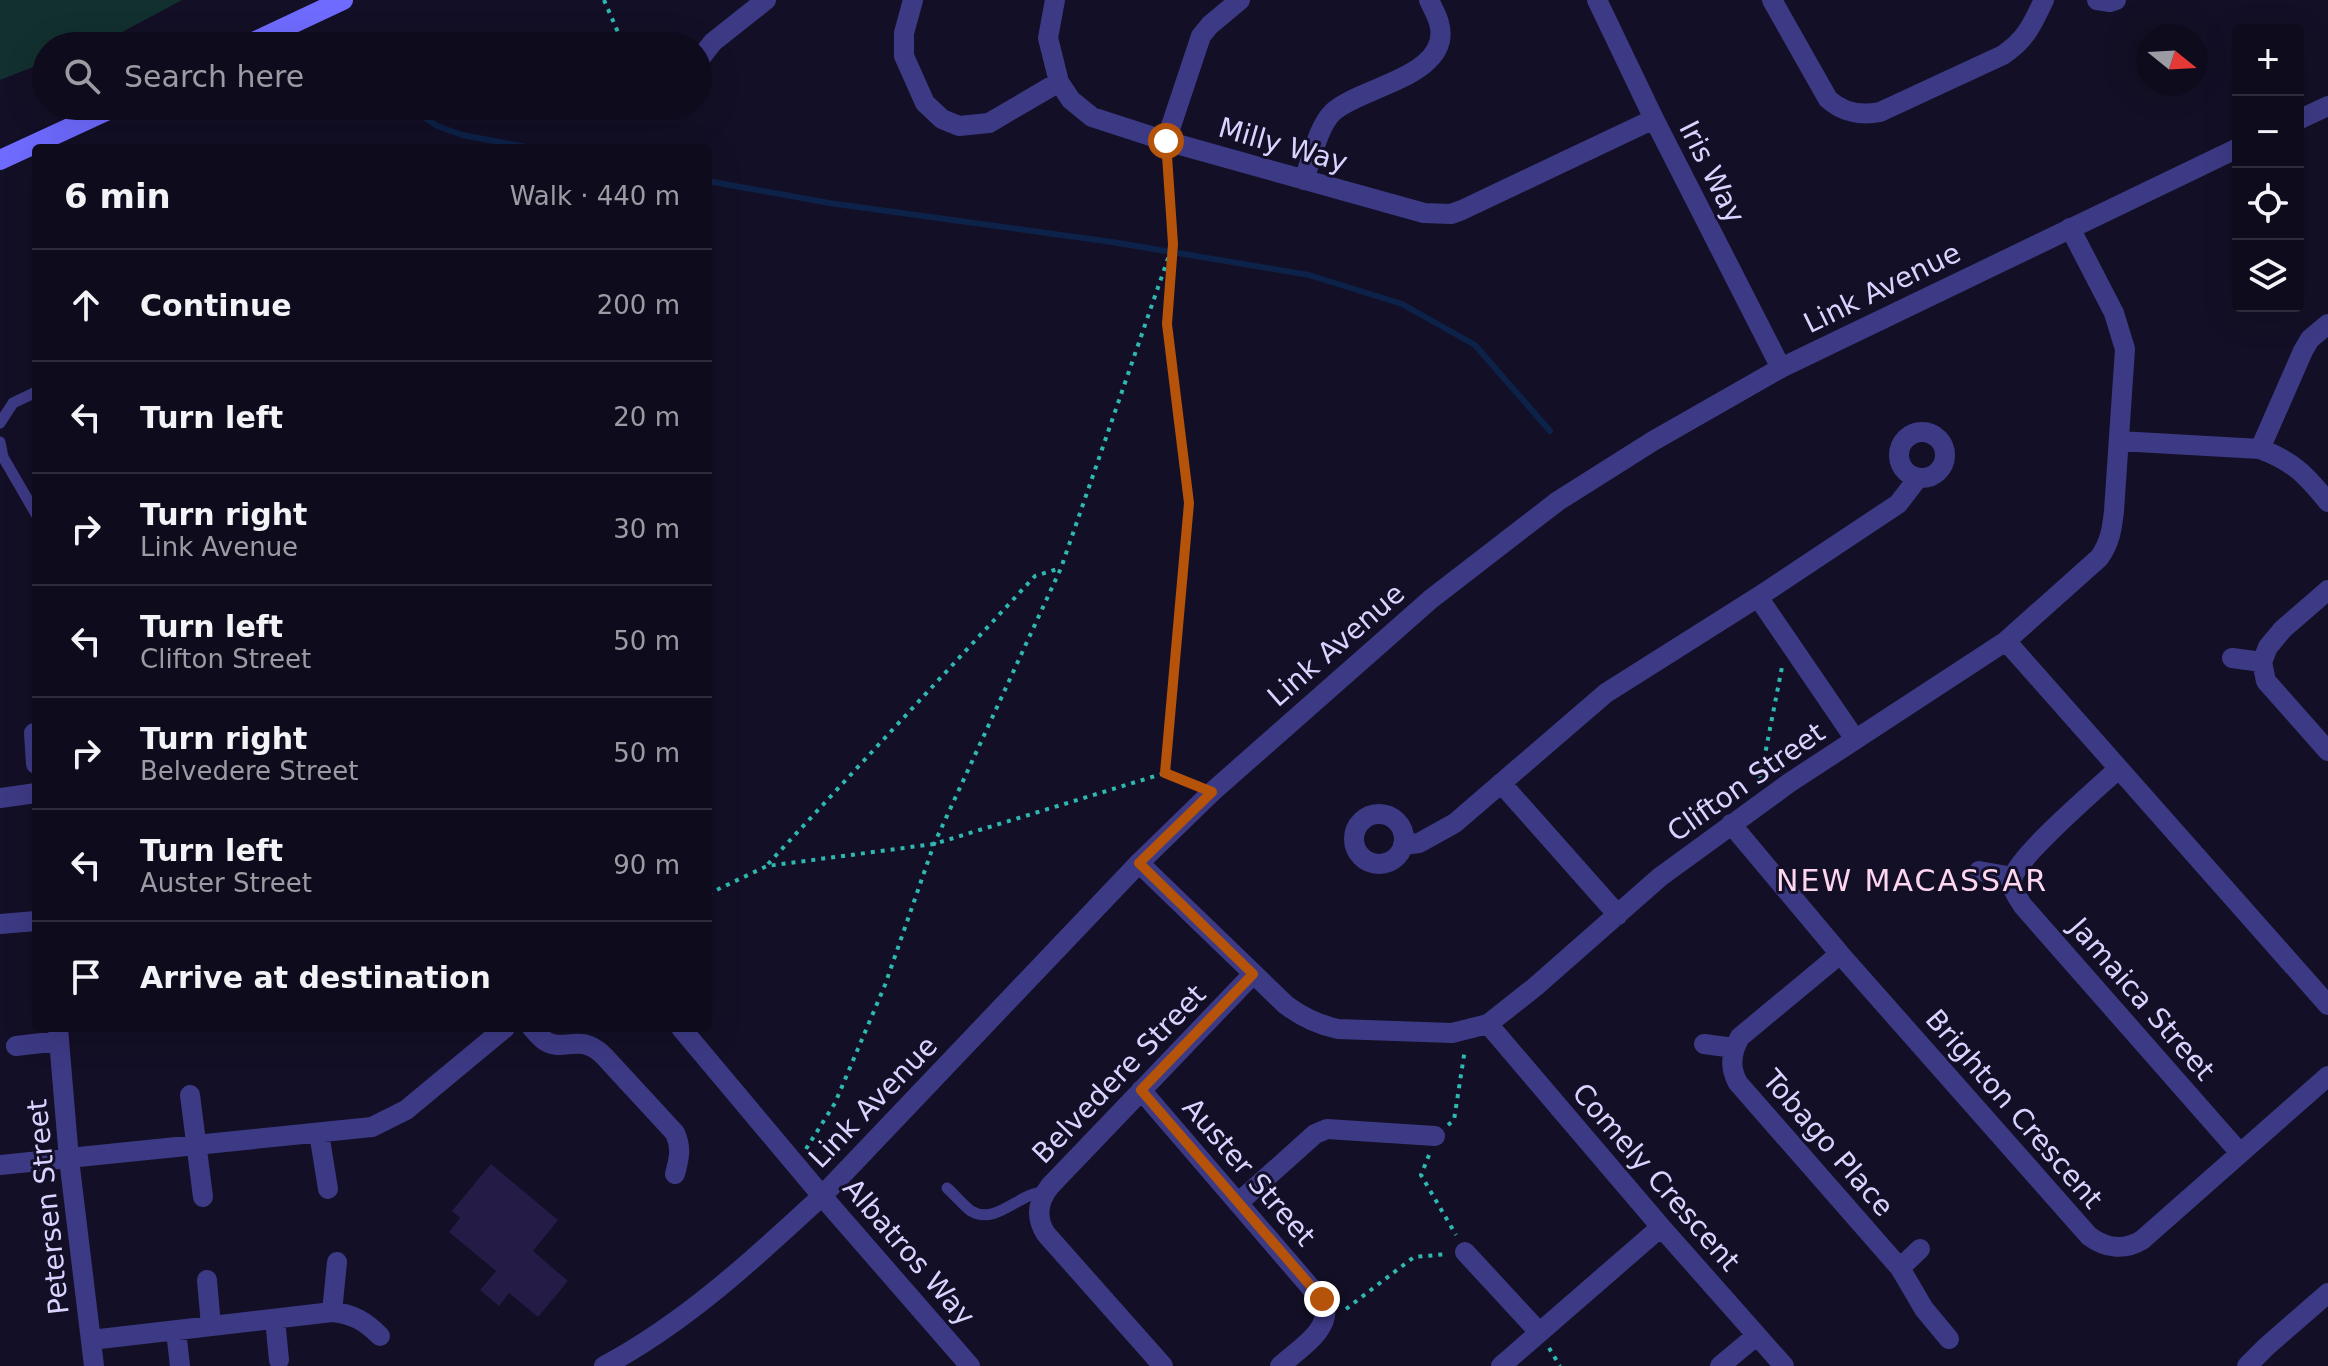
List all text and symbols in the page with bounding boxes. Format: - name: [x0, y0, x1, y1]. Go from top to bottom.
- north arrow: [2136, 24, 2208, 96]
- map controls: [2232, 24, 2304, 312]
- button: +: [2232, 24, 2304, 96]
- search box: [32, 32, 712, 120]
- icon: search: [60, 54, 104, 98]
- text: Search here: [124, 59, 304, 94]
- button: −: [2232, 96, 2304, 168]
- street label: Milly Way: [1215, 111, 1351, 179]
- street label: Iris Way: [1672, 115, 1752, 229]
- route start: [1148, 123, 1184, 159]
- button: locate: [2232, 168, 2304, 240]
- text: 6 min: [64, 176, 171, 216]
- text: Walk · 440 m: [510, 181, 680, 211]
- street label: Link Avenue: [1798, 236, 1966, 340]
- button: layers: [2232, 240, 2304, 312]
- icon: ahead: [64, 283, 108, 327]
- text: Continue: [140, 288, 292, 323]
- text: 200 m: [597, 290, 680, 320]
- icon: left: [64, 395, 108, 439]
- text: Turn left: [140, 400, 283, 435]
- text: 20 m: [613, 402, 680, 432]
- text: Turn right: [140, 497, 307, 532]
- icon: right: [64, 507, 108, 551]
- text: 30 m: [613, 514, 680, 544]
- text: Link Avenue: [140, 532, 298, 562]
- street label: Link Avenue: [1261, 577, 1411, 713]
- text: Turn left: [140, 609, 283, 644]
- icon: left: [64, 619, 108, 663]
- text: 50 m: [613, 626, 680, 656]
- text: Clifton Street: [140, 644, 311, 674]
- street label: Clifton Street: [1661, 716, 1831, 848]
- text: Turn right: [140, 721, 307, 756]
- icon: right: [64, 731, 108, 775]
- text: 50 m: [613, 738, 680, 768]
- text: Belvedere Street: [140, 756, 358, 786]
- text: Turn left: [140, 833, 283, 868]
- icon: left: [64, 843, 108, 887]
- text: 90 m: [613, 850, 680, 880]
- district label: NEW MACASSAR: [1776, 863, 2048, 898]
- text: Auster Street: [140, 868, 312, 898]
- street label: Jamaica Street: [2061, 910, 2221, 1087]
- icon: arrive: [64, 955, 108, 999]
- text: Arrive at destination: [140, 960, 491, 995]
- street label: Belvedere Street: [1025, 978, 1213, 1170]
- street label: Brighton Crescent: [1919, 1003, 2109, 1215]
- street label: Link Avenue: [802, 1029, 944, 1175]
- street label: Tobago Place: [1755, 1062, 1900, 1223]
- street label: Comely Crescent: [1565, 1076, 1747, 1278]
- street label: Auster Street: [1176, 1091, 1322, 1253]
- street label: Petersen Street: [20, 1098, 76, 1316]
- street label: Albatros Way: [836, 1172, 982, 1332]
- route end: [1304, 1281, 1340, 1317]

